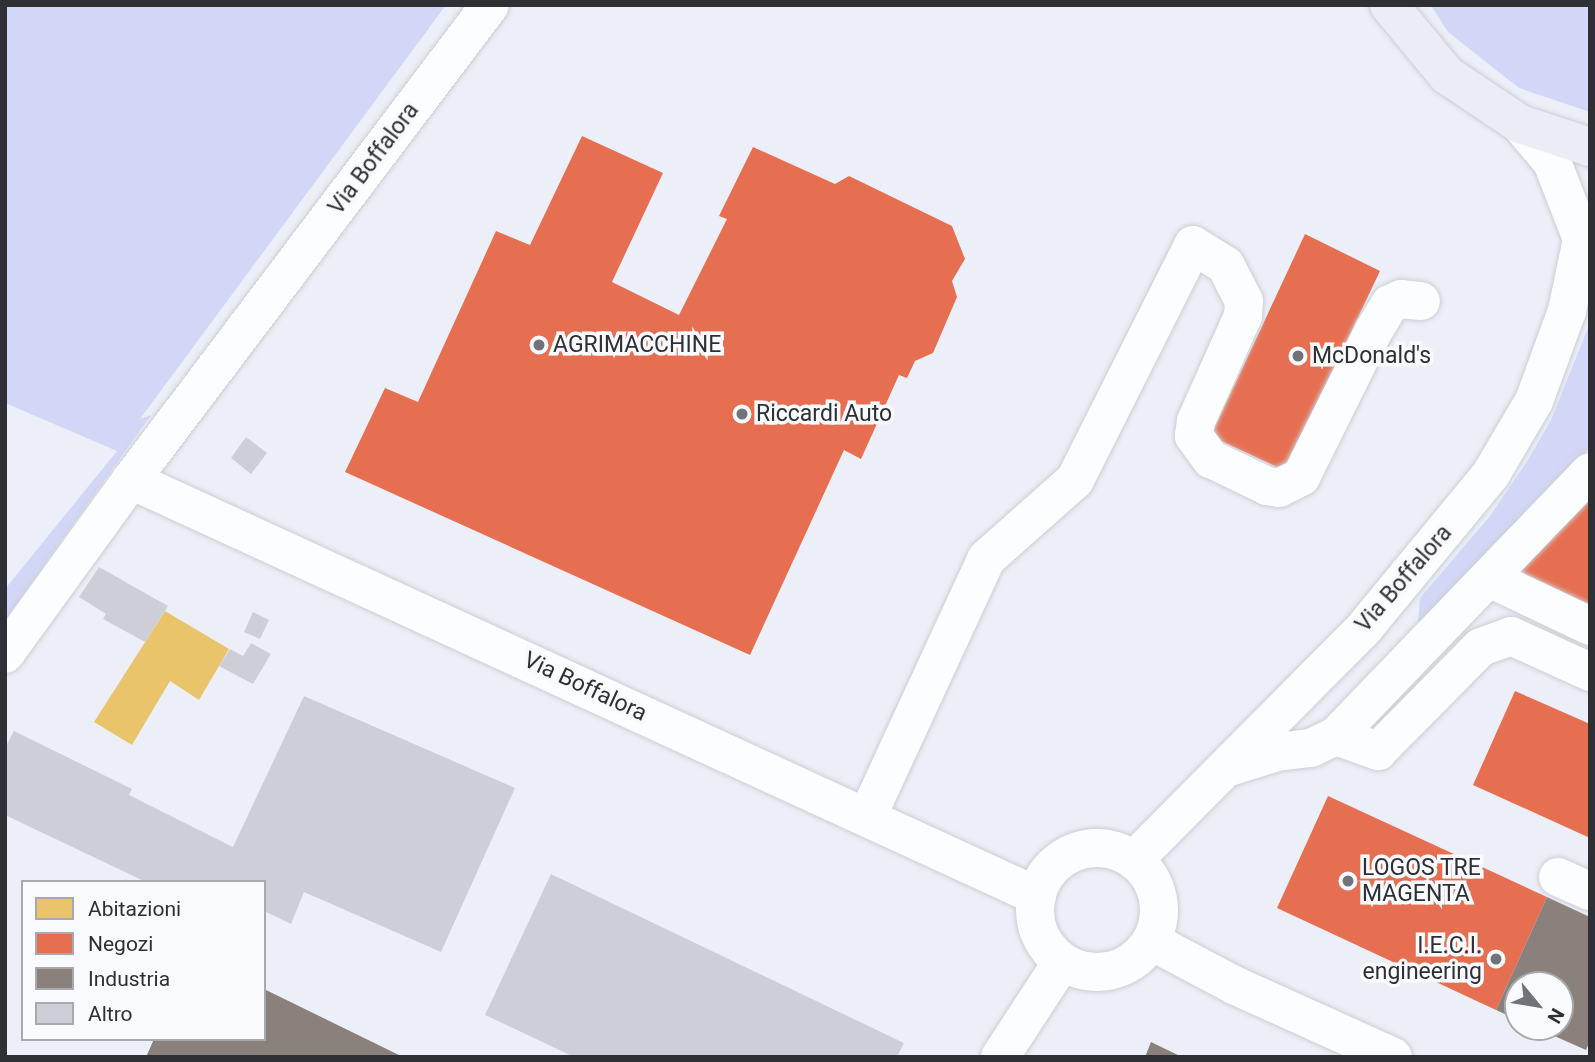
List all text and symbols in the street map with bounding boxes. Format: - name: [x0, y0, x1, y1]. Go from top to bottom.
- street label: Via Boffalora: [323, 98, 425, 220]
- place label: AGRIMACCHINE: [553, 331, 721, 359]
- marker: AGRIMACCHINE: [531, 337, 547, 353]
- place label: McDonald's: [1312, 342, 1431, 370]
- marker: McDonald's: [1290, 348, 1306, 364]
- place label: Riccardi Auto: [756, 400, 892, 428]
- marker: Riccardi Auto: [734, 406, 750, 422]
- street label: Via Boffalora: [1350, 520, 1458, 638]
- street label: Via Boffalora: [519, 646, 651, 728]
- place label: LOGOS TRE MAGENTA: [1362, 854, 1481, 908]
- marker: LOGOS TRE MAGENTA: [1340, 873, 1356, 889]
- legend: [21, 880, 266, 1041]
- text: Abitazioni: [88, 897, 181, 921]
- text: Negozi: [88, 932, 153, 956]
- place label: I.E.C.I. engineering: [1362, 932, 1482, 986]
- marker: I.E.C.I. engineering: [1488, 951, 1504, 967]
- text: Industria: [88, 967, 170, 991]
- north arrow: [1504, 971, 1574, 1041]
- text: Altro: [88, 1002, 133, 1026]
- text: N: [1543, 1004, 1569, 1027]

